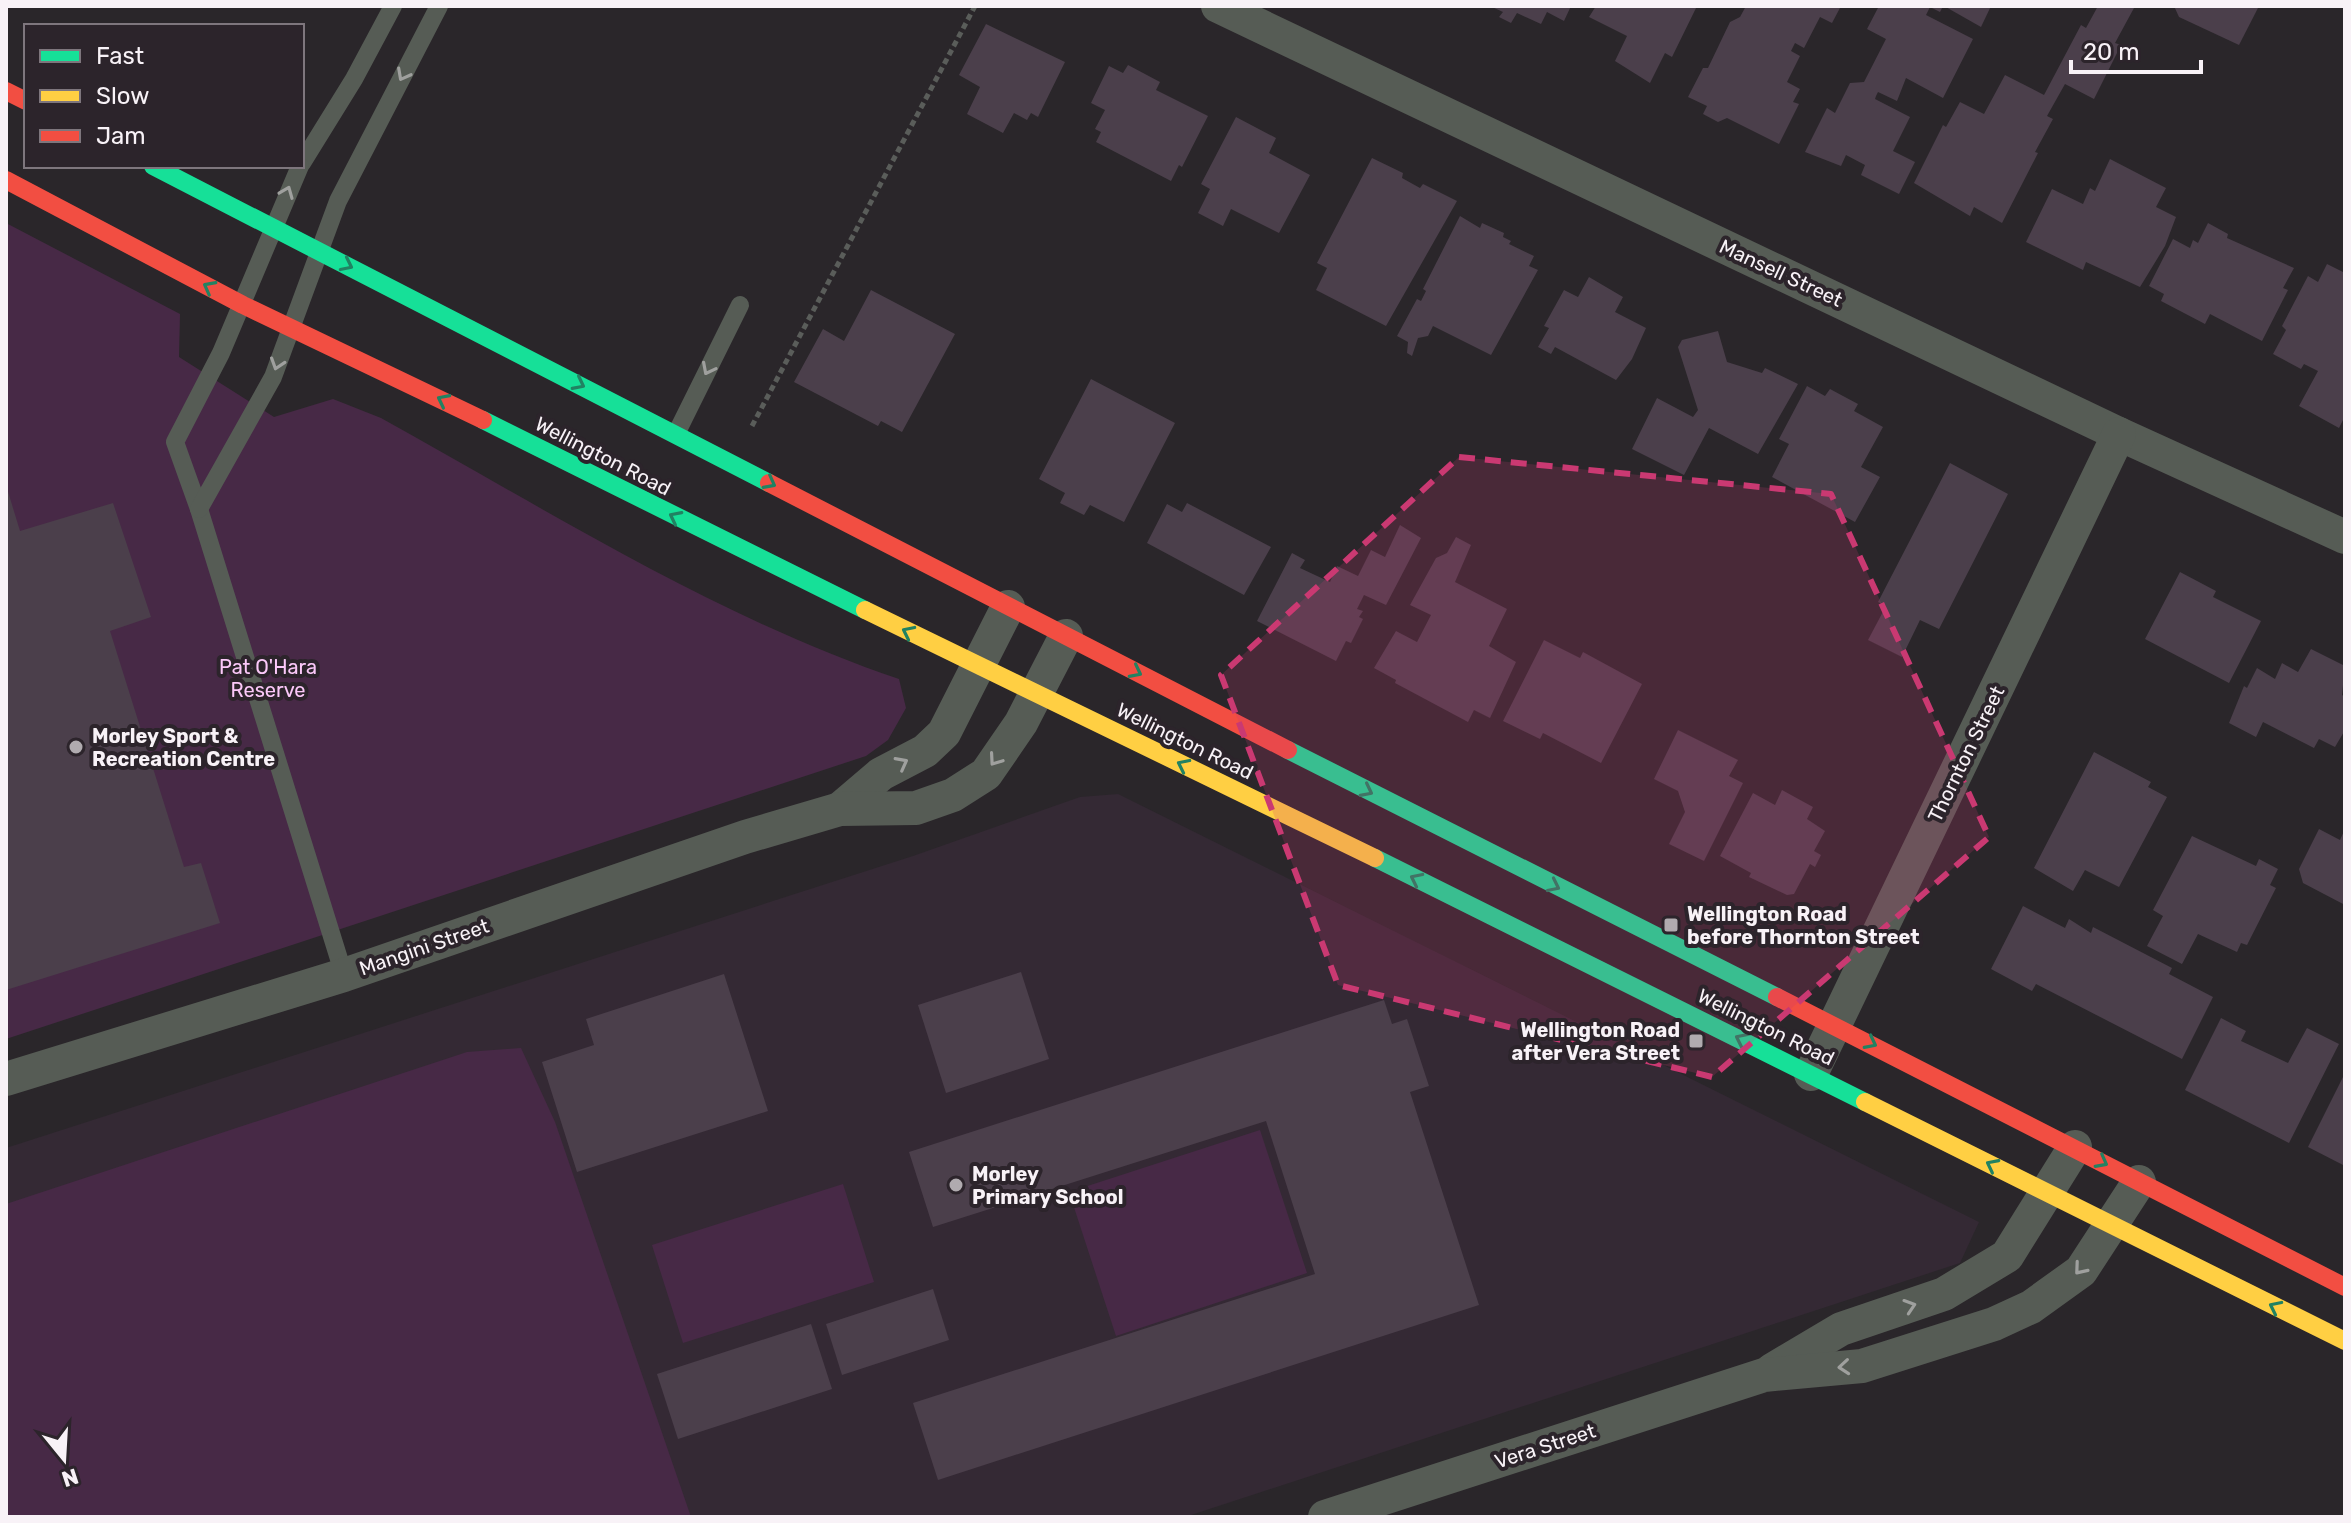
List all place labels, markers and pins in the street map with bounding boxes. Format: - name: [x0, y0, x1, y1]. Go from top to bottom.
- place label: Morley Sport & Recreation Centre: [92, 724, 275, 771]
- marker: Morley Sport & Recreation Centre: [67, 738, 85, 756]
- place label: Wellington Road before Thornton Street: [1687, 902, 1920, 949]
- marker: Wellington Road before Thornton Street: [1662, 916, 1680, 934]
- place label: Wellington Road after Vera Street: [1511, 1018, 1680, 1065]
- marker: Wellington Road after Vera Street: [1687, 1032, 1705, 1050]
- place label: Morley Primary School: [972, 1162, 1123, 1209]
- marker: Morley Primary School: [947, 1176, 965, 1194]

